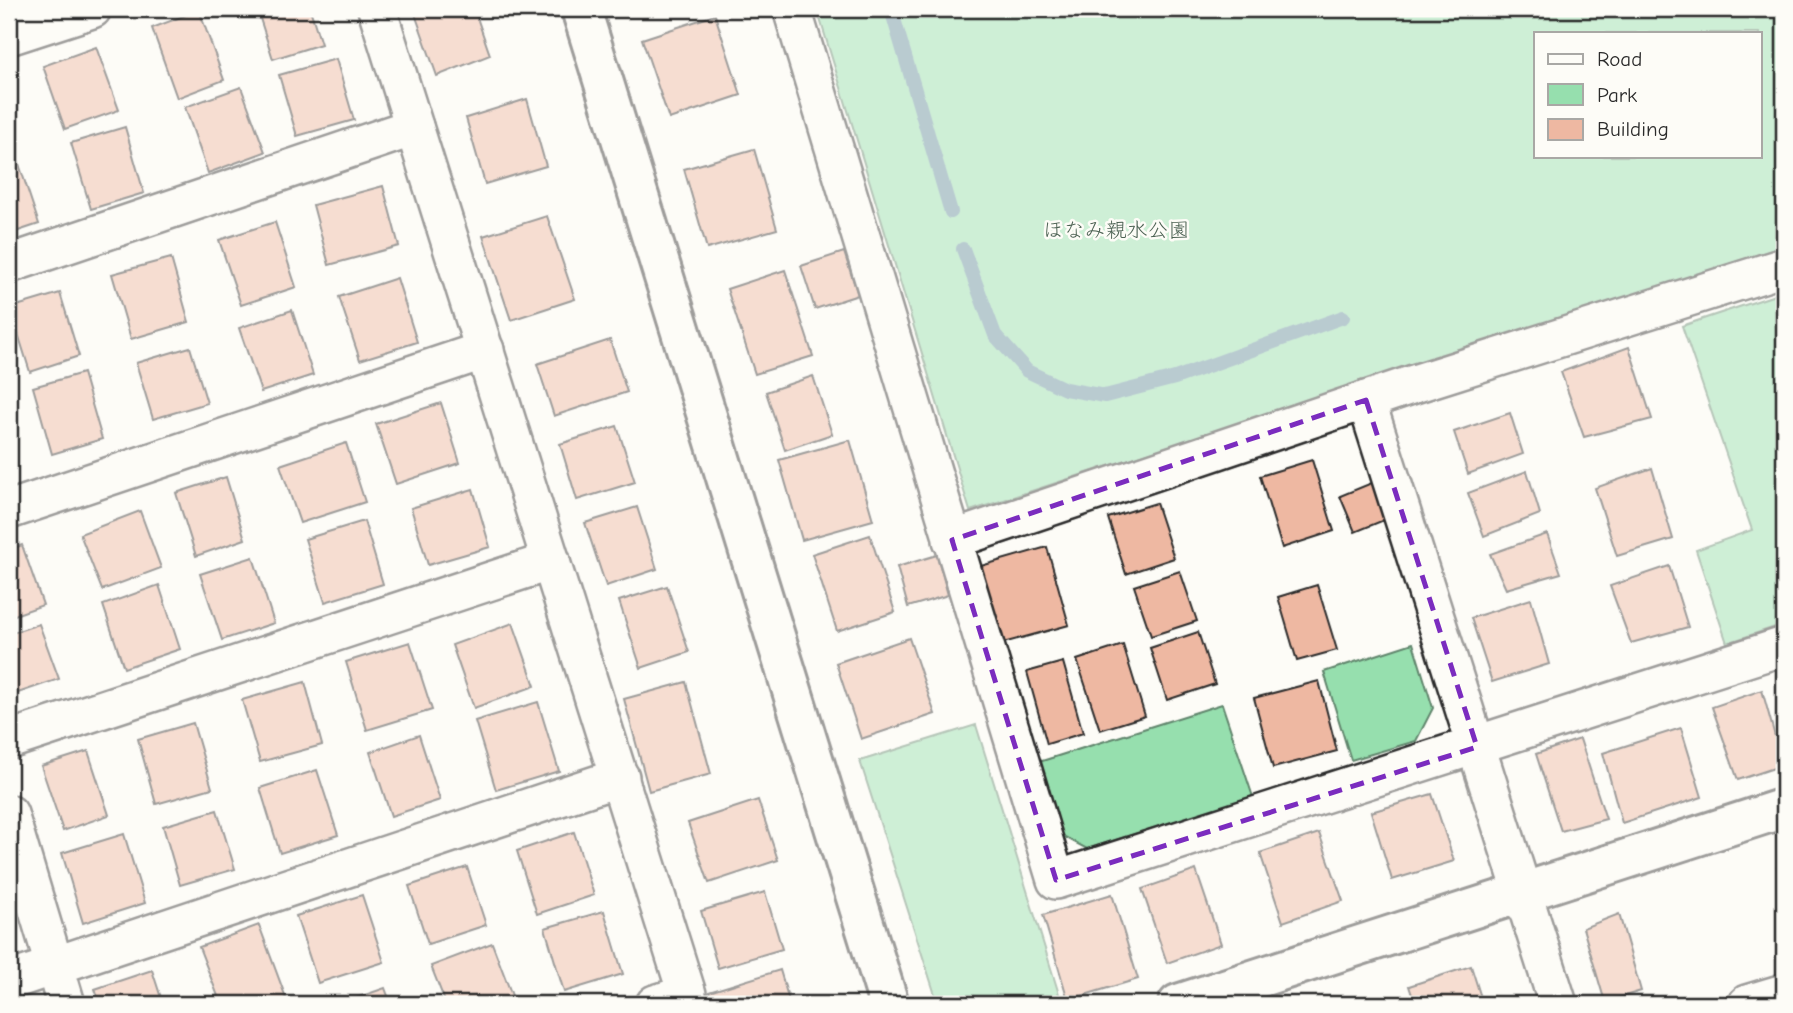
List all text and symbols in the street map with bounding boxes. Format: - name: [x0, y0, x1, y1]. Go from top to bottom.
- legend: [1534, 32, 1762, 158]
- text: Road: [1597, 47, 1642, 71]
- text: Park: [1597, 83, 1637, 107]
- text: Building: [1597, 117, 1669, 141]
- park label: ほなみ親水公園: [1043, 218, 1190, 242]

